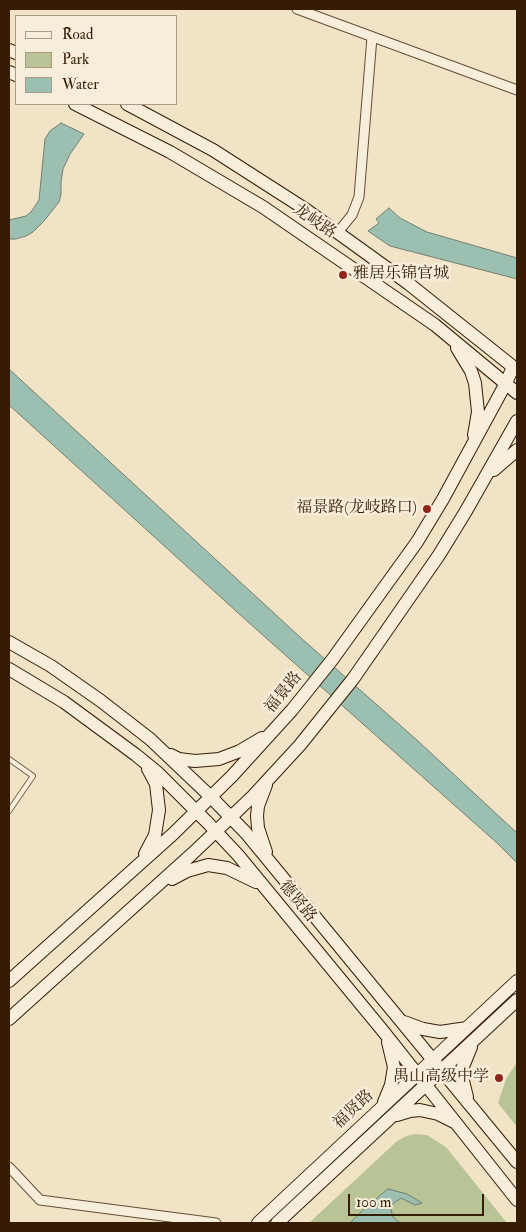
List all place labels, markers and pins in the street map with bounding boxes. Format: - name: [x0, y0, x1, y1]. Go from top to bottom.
- place label: 雅居乐锦官城: [353, 265, 449, 285]
- marker: 雅居乐锦官城: [337, 269, 349, 281]
- place label: 福景路(龙岐路口): [296, 499, 417, 519]
- marker: 福景路(龙岐路口): [421, 503, 433, 515]
- place label: 禺山高级中学: [393, 1068, 489, 1088]
- marker: 禺山高级中学: [493, 1072, 505, 1084]

